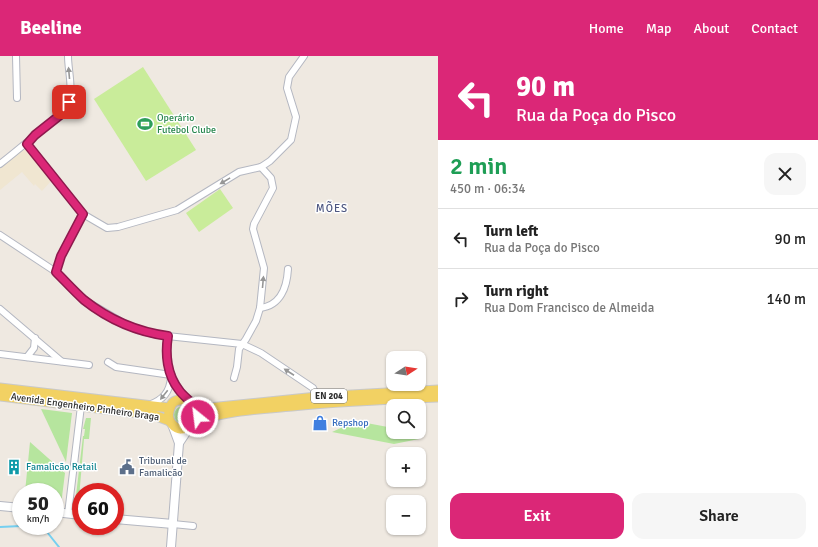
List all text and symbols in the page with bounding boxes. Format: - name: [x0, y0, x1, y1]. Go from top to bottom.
- text: Beeline: [20, 16, 82, 40]
- text: Home: [589, 20, 624, 37]
- text: Map: [646, 20, 671, 37]
- text: About: [693, 20, 729, 37]
- text: Contact: [751, 20, 798, 37]
- one-way arrow: [66, 67, 72, 79]
- text: 90 m: [516, 70, 575, 104]
- icon: left: [450, 72, 502, 124]
- pin: [52, 85, 86, 119]
- icon: arrive: [58, 91, 80, 113]
- text: Rua da Poça do Pisco: [516, 104, 676, 126]
- place label: Operário Futebol Clube: [157, 112, 216, 136]
- sports icon: Operário Futebol Clube: [136, 115, 154, 133]
- text: 2 min: [450, 151, 507, 181]
- button: close: [764, 153, 806, 195]
- one-way arrow: [220, 177, 230, 185]
- text: 450 m · 06:34: [450, 181, 526, 197]
- district label: MÕES: [316, 201, 348, 215]
- text: Turn left: [484, 222, 538, 240]
- icon: left: [450, 228, 472, 250]
- text: 90 m: [775, 230, 806, 248]
- text: Rua da Poça do Pisco: [484, 240, 600, 256]
- one-way arrow: [259, 276, 266, 288]
- text: Turn right: [484, 282, 549, 300]
- icon: right: [450, 288, 472, 310]
- text: 140 m: [766, 290, 806, 308]
- text: Rua Dom Francisco de Almeida: [484, 300, 654, 316]
- north arrow: [386, 351, 426, 391]
- map controls: [386, 351, 426, 535]
- one-way arrow: [284, 368, 294, 376]
- one-way arrow: [160, 389, 168, 400]
- road number: EN 204: [311, 389, 347, 403]
- street label: Avenida Engenheiro Pinheiro Braga: [10, 391, 160, 423]
- position arrow: [177, 396, 219, 438]
- button: search: [386, 399, 426, 439]
- shop icon: Repshop: [311, 414, 329, 432]
- place label: Repshop: [332, 417, 369, 429]
- button: +: [386, 447, 426, 487]
- place label: Tribunal de Famalicão: [139, 455, 187, 479]
- building icon: Famalicão Retail: [5, 458, 23, 476]
- public building icon: Tribunal de Famalicão: [118, 458, 136, 476]
- place label: Famalicão Retail: [26, 461, 97, 473]
- speed limit sign: 60: [72, 483, 124, 535]
- text: 50: [27, 491, 49, 516]
- button: Exit: [450, 493, 624, 539]
- button: Share: [632, 493, 806, 539]
- button: −: [386, 495, 426, 535]
- text: km/h: [27, 513, 49, 525]

